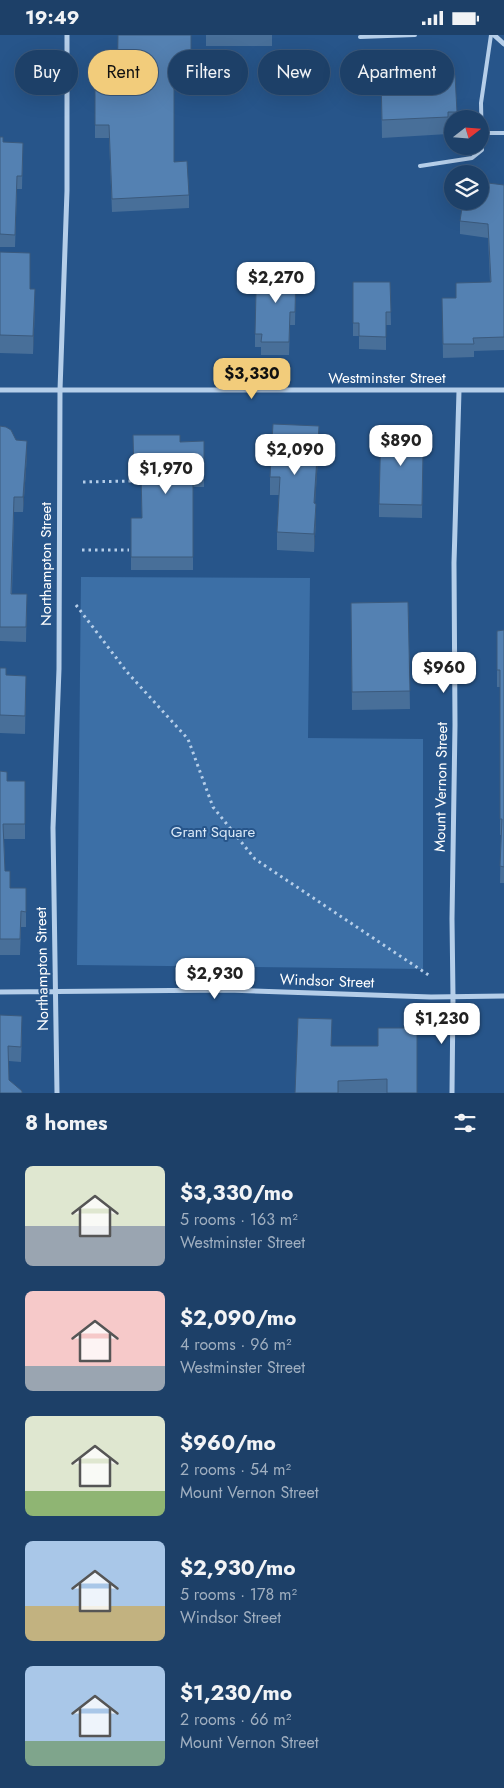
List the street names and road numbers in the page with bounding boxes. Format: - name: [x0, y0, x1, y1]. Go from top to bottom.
- street label: Westminster Street: [328, 367, 446, 389]
- street label: Northampton Street: [35, 502, 57, 626]
- street label: Mount Vernon Street: [429, 721, 453, 852]
- street label: Northampton Street: [30, 906, 54, 1031]
- street label: Windsor Street: [279, 968, 375, 994]

